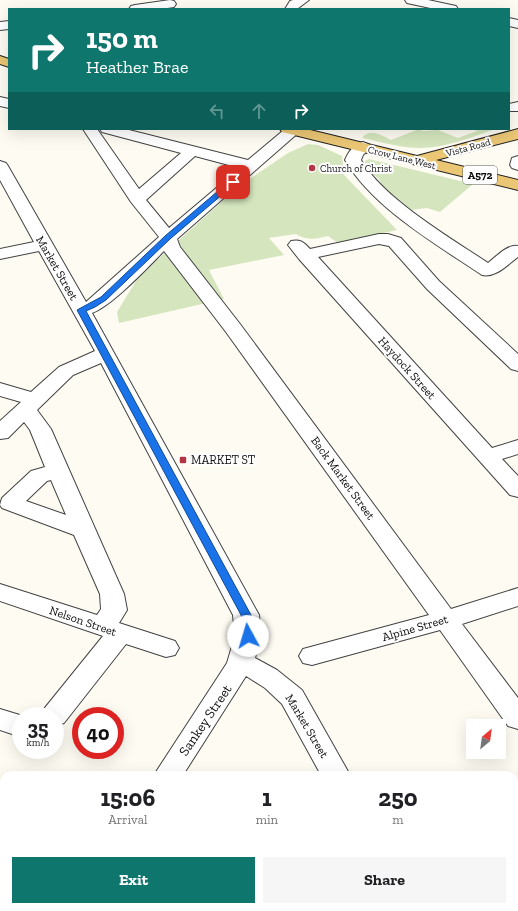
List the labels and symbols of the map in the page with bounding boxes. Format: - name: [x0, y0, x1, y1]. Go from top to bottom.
- street label: Vista Road: [444, 136, 492, 160]
- street label: Crow Lane West: [366, 144, 437, 172]
- marker: Church of Christ: [307, 163, 317, 173]
- place label: Church of Christ: [320, 163, 392, 175]
- pin: [216, 165, 250, 199]
- road number: A572: [463, 166, 497, 184]
- street label: Market Street: [33, 233, 81, 303]
- street label: Haydock Street: [375, 334, 439, 403]
- street label: Back Market Street: [308, 434, 378, 523]
- place label: MARKET ST: [191, 453, 256, 467]
- marker: MARKET ST: [178, 455, 188, 465]
- street label: Nelson Street: [48, 603, 119, 639]
- street label: Alpine Street: [380, 612, 450, 644]
- position arrow: [227, 615, 269, 657]
- street label: Sankey Street: [175, 681, 236, 759]
- street label: Market Street: [283, 692, 332, 761]
- speed limit sign: 40: [72, 707, 124, 759]
- north arrow: [466, 719, 506, 759]

